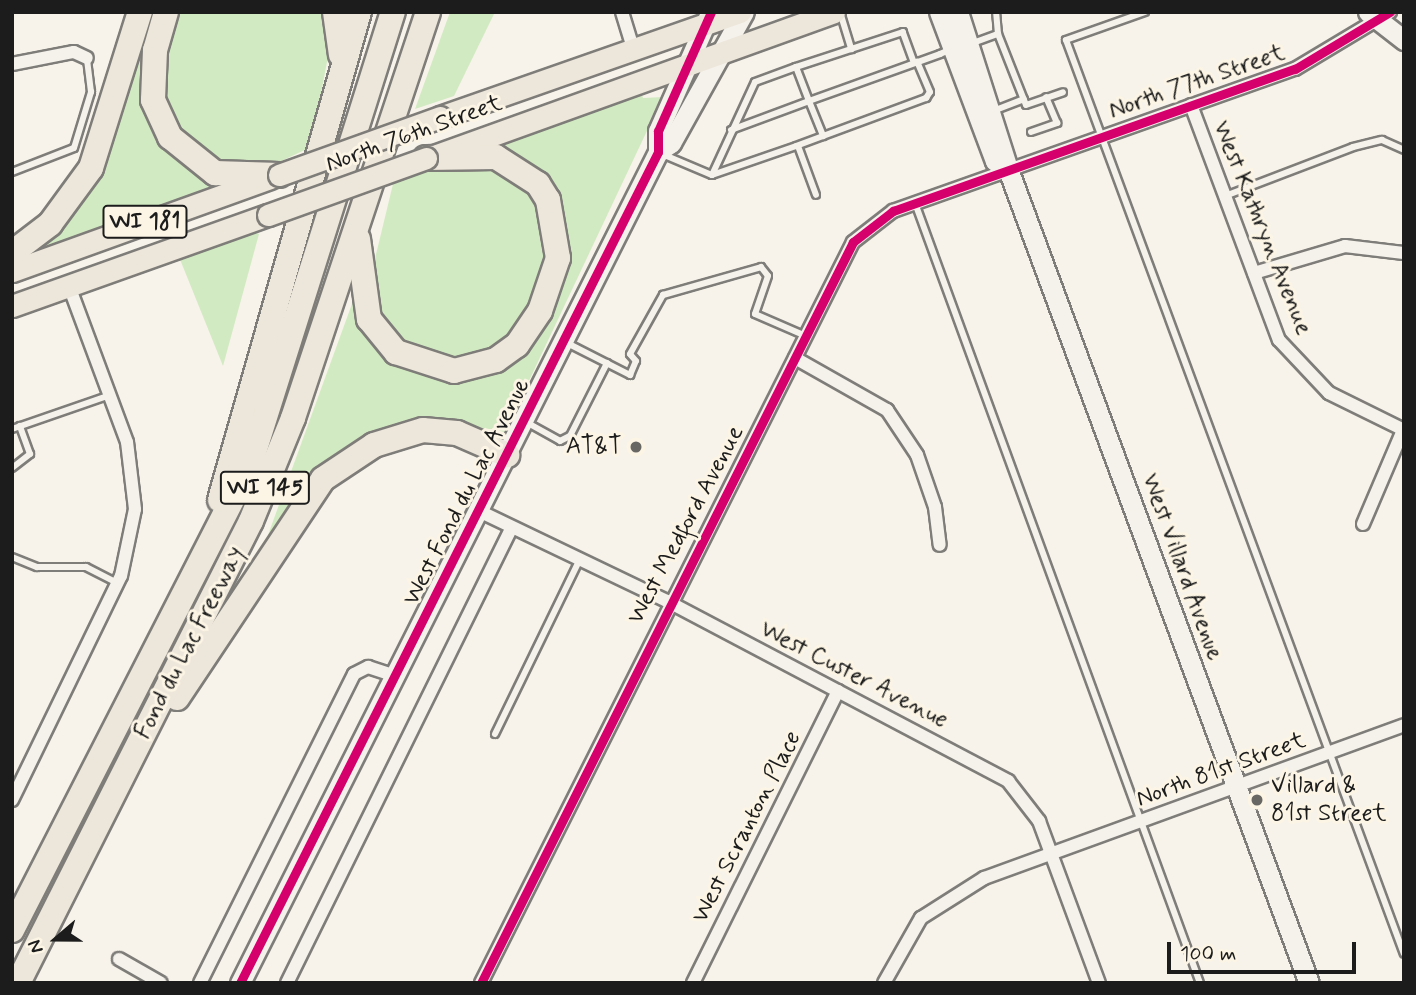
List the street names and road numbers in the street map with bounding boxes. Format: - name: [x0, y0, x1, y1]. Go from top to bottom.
- street label: North 77th Street: [1105, 38, 1289, 126]
- street label: North 76th Street: [322, 89, 506, 179]
- street label: West Kathryn Avenue: [1206, 117, 1318, 339]
- road number: WI 181: [101, 202, 189, 242]
- street label: West Fond du Lac Avenue: [395, 370, 539, 614]
- street label: West Medford Avenue: [621, 420, 751, 630]
- street label: West Villard Avenue: [1134, 467, 1230, 667]
- road number: WI 145: [219, 468, 310, 508]
- street label: Fond du Lac Freeway: [128, 540, 252, 746]
- street label: West Custer Avenue: [757, 616, 951, 734]
- street label: West Scranton Place: [686, 726, 808, 928]
- street label: North 81st Street: [1133, 726, 1309, 814]

